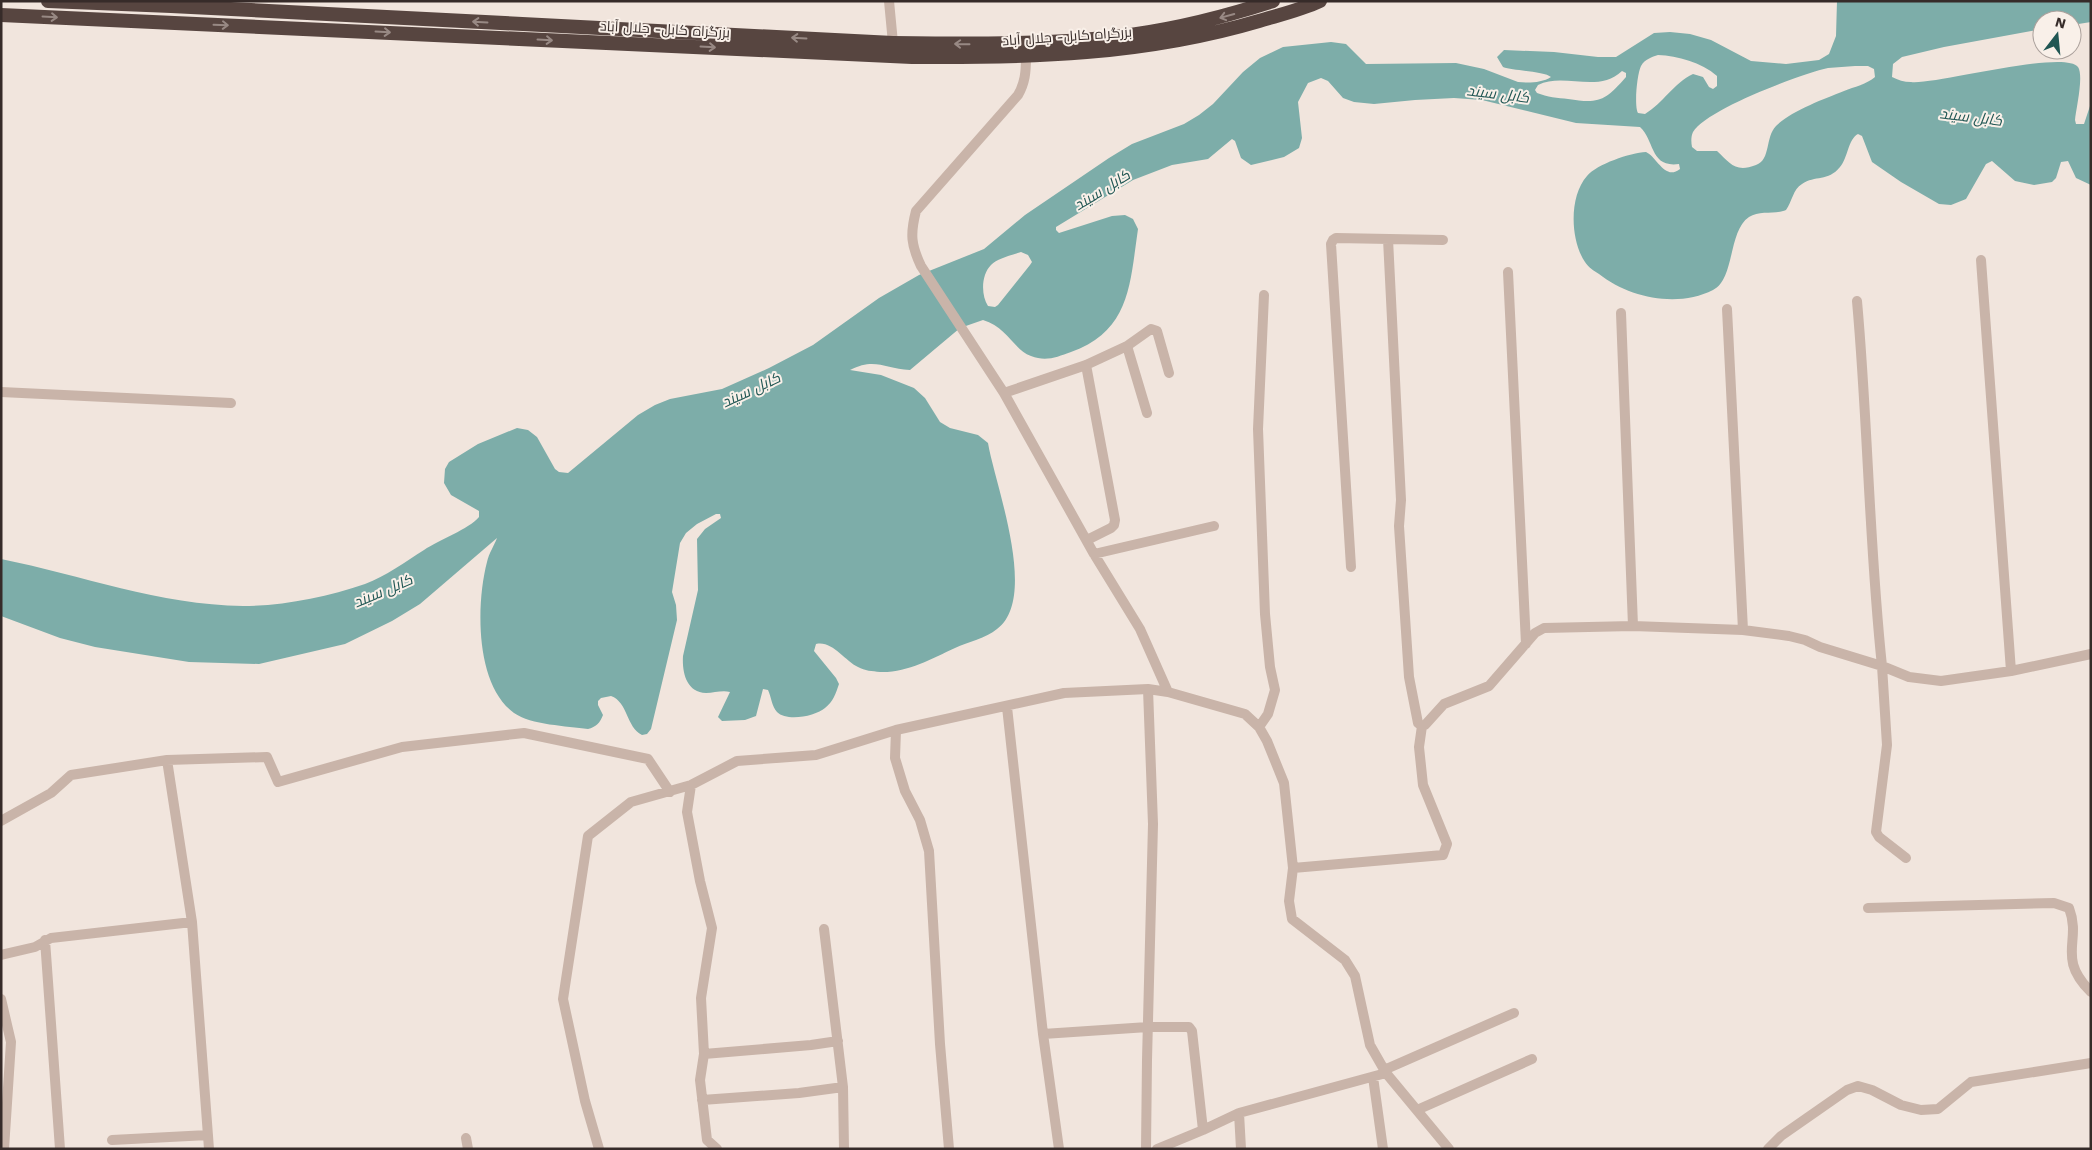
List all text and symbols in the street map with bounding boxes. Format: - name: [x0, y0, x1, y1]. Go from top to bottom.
- north arrow: [2032, 10, 2082, 60]
- one-way arrow: [1219, 11, 1235, 21]
- one-way arrow: [42, 13, 58, 22]
- text: N: [2053, 13, 2068, 32]
- one-way arrow: [472, 18, 488, 27]
- street label: بزرگراه کابل- جلال آباد: [600, 18, 730, 41]
- one-way arrow: [212, 20, 228, 29]
- street label: بزرگراه کابل- جلال آباد: [1002, 23, 1132, 50]
- one-way arrow: [374, 27, 391, 37]
- one-way arrow: [792, 34, 808, 43]
- one-way arrow: [537, 35, 553, 44]
- one-way arrow: [954, 39, 970, 49]
- one-way arrow: [699, 43, 715, 52]
- water label: کابل سيند: [1466, 81, 1531, 107]
- water label: کابل سيند: [1939, 104, 2004, 130]
- water label: کابل سيند: [1071, 165, 1134, 214]
- water label: کابل سيند: [719, 368, 784, 411]
- water label: کابل سيند: [351, 570, 416, 612]

